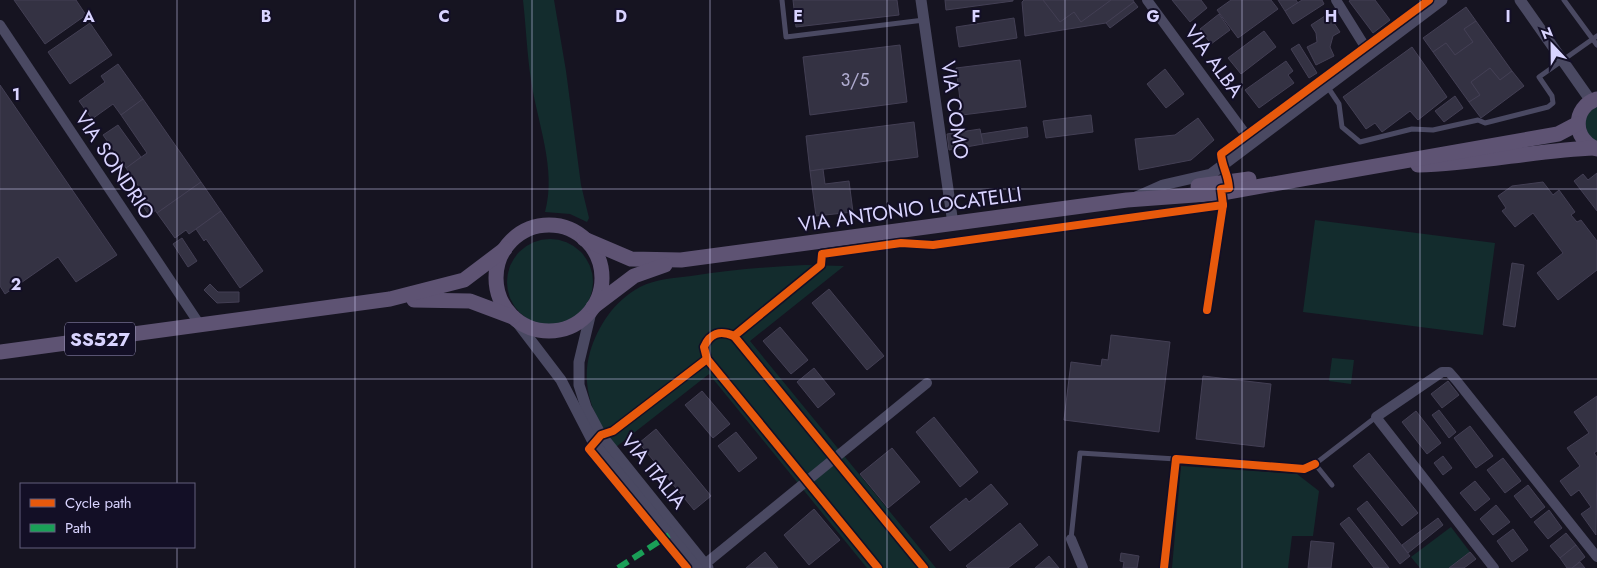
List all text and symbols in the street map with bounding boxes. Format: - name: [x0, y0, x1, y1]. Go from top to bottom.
- text: A: [82, 5, 95, 28]
- text: B: [261, 5, 271, 28]
- text: C: [438, 5, 450, 28]
- text: D: [615, 5, 627, 28]
- text: E: [793, 5, 803, 28]
- text: F: [972, 5, 980, 28]
- text: G: [1146, 5, 1160, 28]
- text: H: [1325, 5, 1337, 28]
- text: I: [1505, 5, 1511, 28]
- street label: VIA ALBA: [1177, 19, 1250, 104]
- north arrow: [1527, 20, 1577, 70]
- text: N: [1538, 22, 1556, 44]
- street label: VIA COMO: [933, 59, 976, 161]
- house number: 3/5: [841, 67, 869, 93]
- text: 1: [12, 83, 20, 106]
- street label: VIA SONDRIO: [68, 105, 162, 225]
- street label: VIA ANTONIO LOCATELLI: [797, 179, 1023, 240]
- text: 2: [11, 273, 21, 296]
- road number: SS527: [65, 322, 135, 356]
- street label: VIA ITALIA: [614, 427, 694, 516]
- legend: [20, 483, 195, 548]
- text: Cycle path: [65, 492, 132, 514]
- text: Path: [65, 517, 91, 539]

